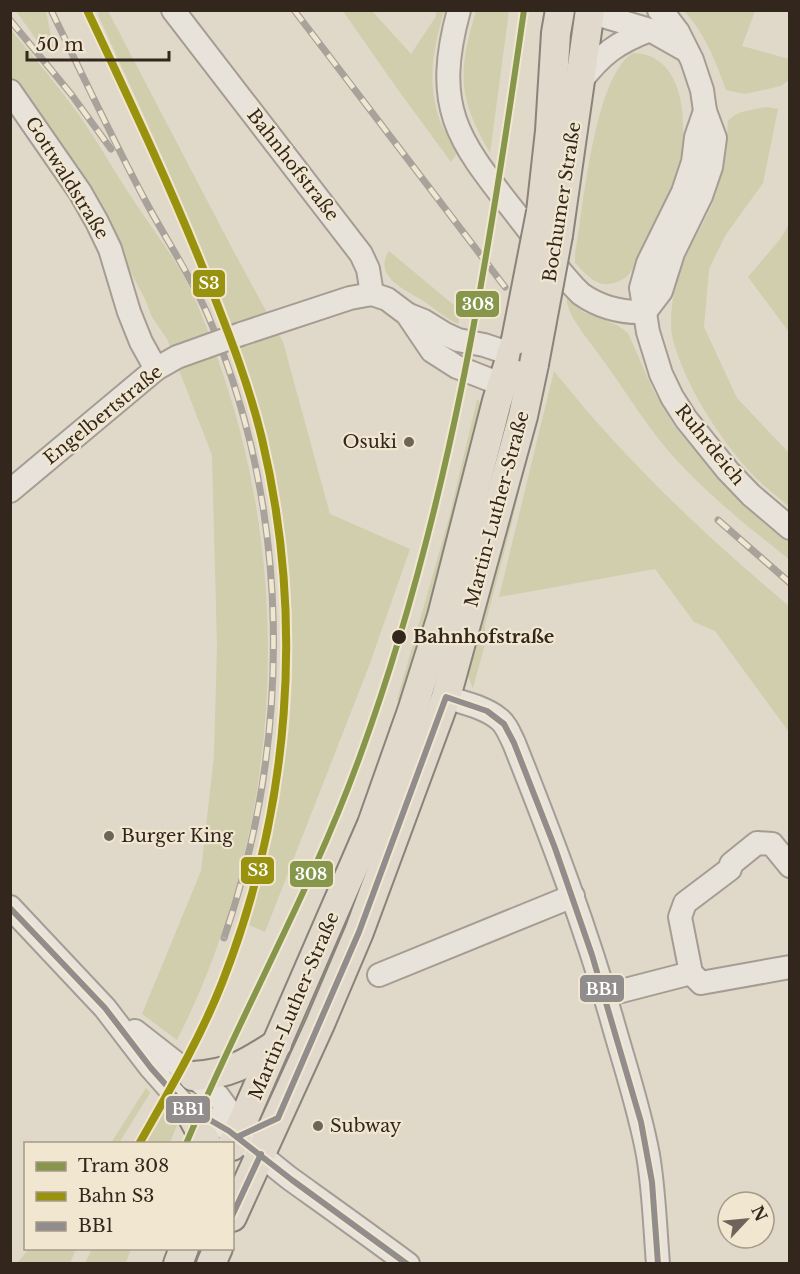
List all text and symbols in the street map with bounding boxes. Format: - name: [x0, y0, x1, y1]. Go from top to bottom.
- scale bar: [27, 24, 170, 62]
- text: 50 m: [36, 34, 84, 56]
- street label: Bahnhofstraße: [242, 105, 344, 225]
- street label: Gottwaldstraße: [20, 113, 114, 243]
- street label: Bochumer Straße: [538, 120, 586, 284]
- line badge: S3: [192, 269, 226, 298]
- text: S3: [199, 273, 219, 293]
- line badge: 308: [455, 290, 500, 318]
- text: 308: [462, 294, 494, 314]
- street label: Engelbertstraße: [39, 361, 167, 469]
- street label: Ruhrdeich: [671, 400, 749, 490]
- street label: Martin-Luther-Straße: [460, 409, 534, 609]
- place label: Osuki: [343, 431, 397, 453]
- marker: Osuki: [402, 435, 416, 449]
- place label: Bahnhofstraße: [413, 626, 554, 648]
- marker: Bahnhofstraße: [390, 628, 408, 646]
- place label: Burger King: [121, 825, 233, 847]
- marker: Burger King: [102, 829, 116, 843]
- line badge: S3: [240, 856, 275, 885]
- text: S3: [248, 860, 268, 880]
- line badge: 308: [289, 860, 334, 888]
- text: 308: [295, 864, 327, 884]
- street label: Martin-Luther-Straße: [244, 909, 344, 1103]
- line badge: BB1: [579, 974, 625, 1003]
- text: BB1: [586, 979, 618, 999]
- line badge: BB1: [165, 1095, 211, 1124]
- text: BB1: [172, 1099, 204, 1119]
- place label: Subway: [330, 1115, 402, 1137]
- marker: Subway: [311, 1119, 325, 1133]
- legend: [24, 1142, 234, 1250]
- text: Tram 308: [78, 1155, 169, 1177]
- text: Bahn S3: [78, 1185, 154, 1207]
- north arrow: [716, 1190, 776, 1250]
- text: N: [747, 1202, 772, 1225]
- text: BB1: [78, 1215, 114, 1237]

